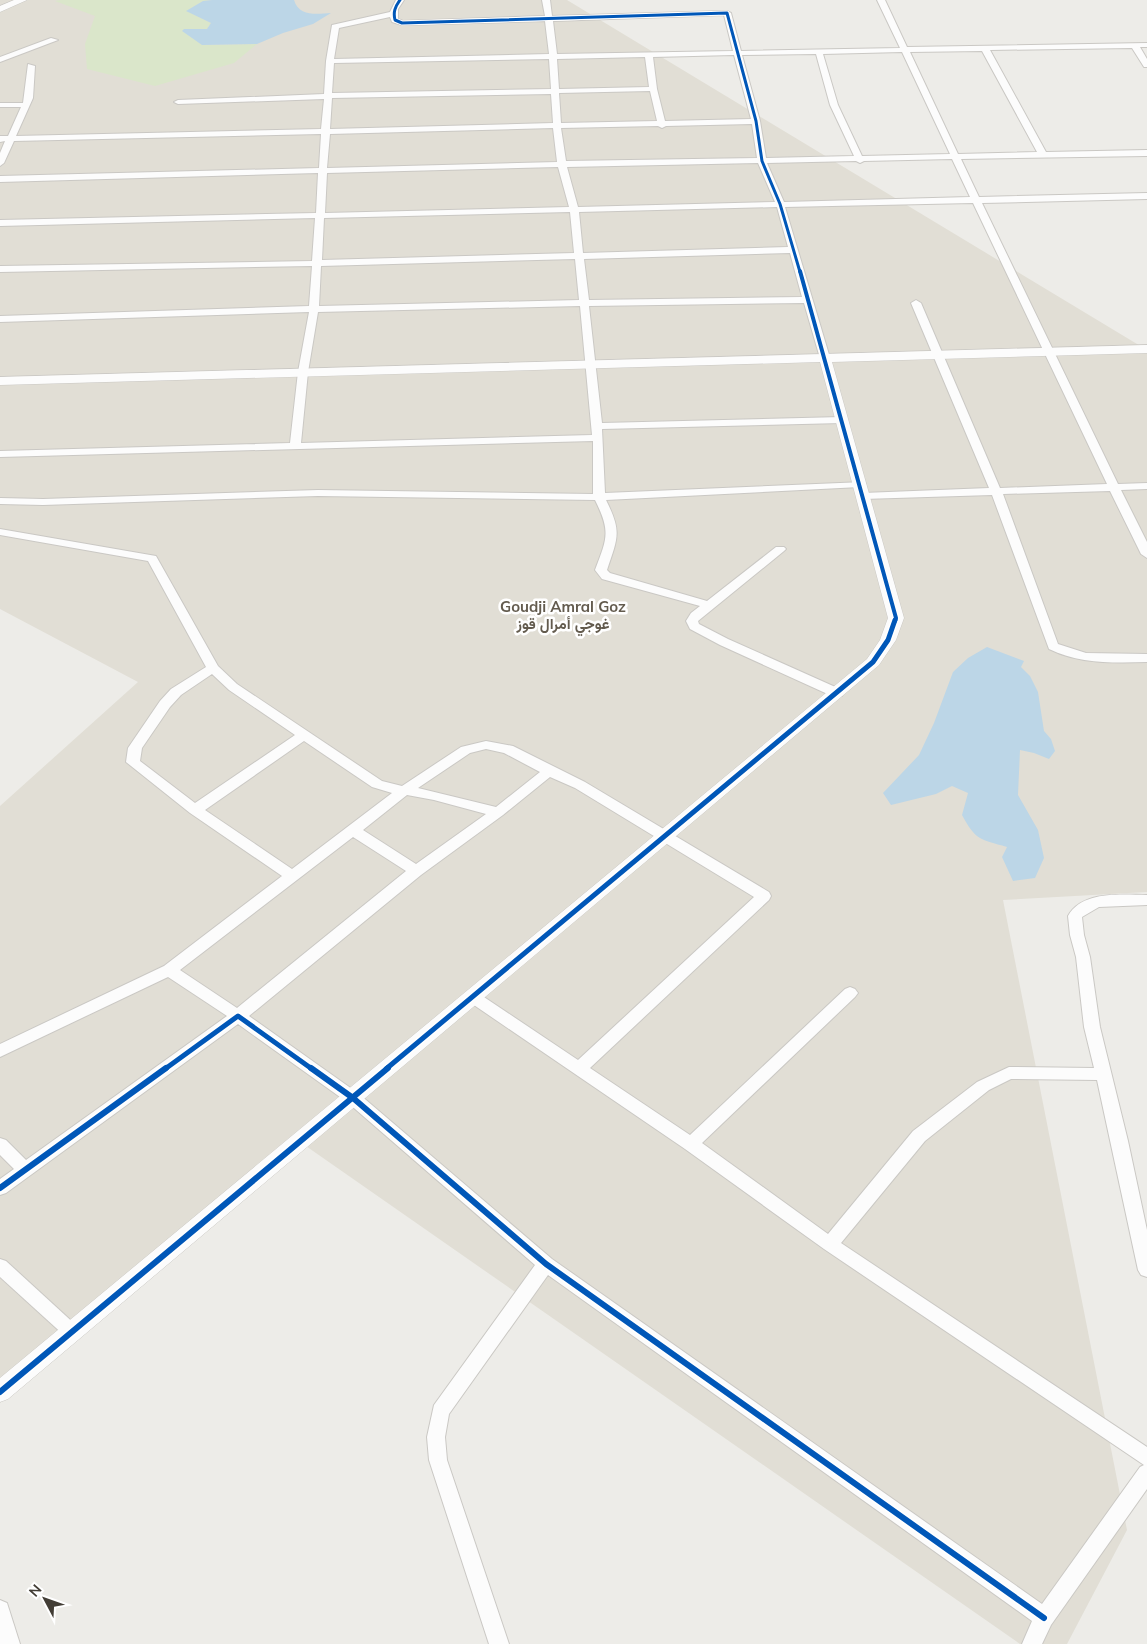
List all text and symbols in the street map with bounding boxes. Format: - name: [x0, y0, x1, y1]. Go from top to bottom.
- district label: Goudji Amral Goz غوجي أمرال قوز: [500, 597, 626, 637]
- north arrow: [20, 1574, 70, 1624]
- text: N: [25, 1581, 45, 1600]

